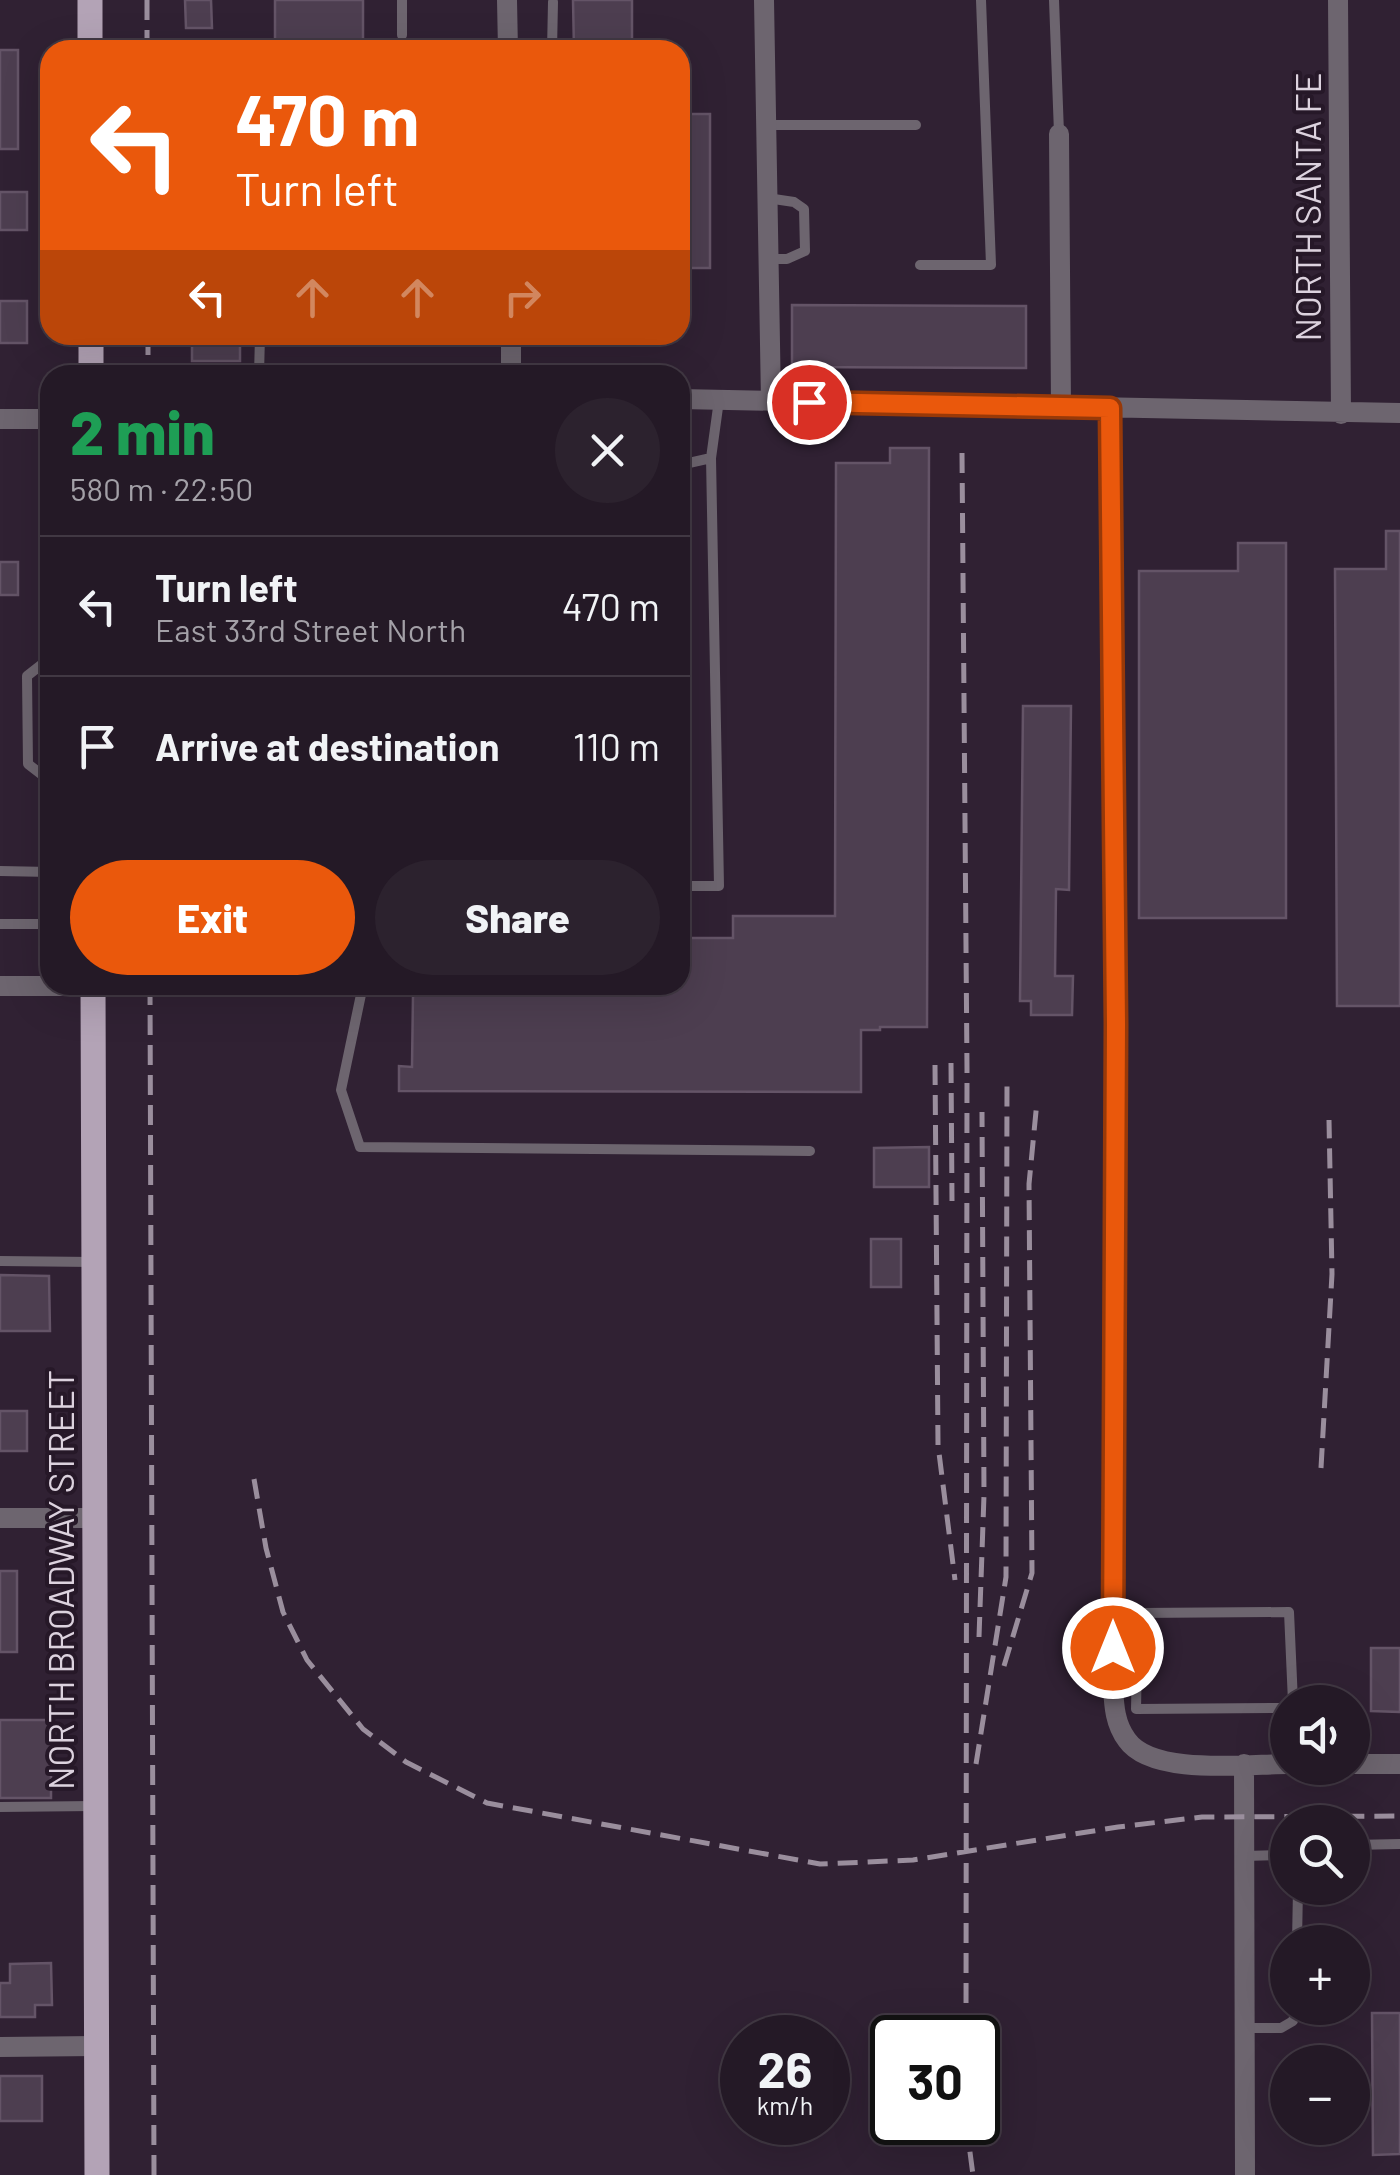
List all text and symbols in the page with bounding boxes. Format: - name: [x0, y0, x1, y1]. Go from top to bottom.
- street label: NORTH SANTA FE: [1286, 72, 1328, 342]
- text: 470 m: [235, 76, 419, 160]
- icon: left: [70, 80, 200, 210]
- text: Turn left: [235, 161, 399, 215]
- icon: left: [180, 270, 235, 325]
- icon: ahead: [285, 270, 340, 325]
- icon: ahead: [390, 270, 445, 325]
- icon: right: [495, 270, 550, 325]
- pin: [767, 360, 852, 445]
- icon: arrive: [782, 375, 837, 430]
- text: 2 min: [70, 395, 215, 467]
- button: close: [555, 398, 660, 503]
- text: 580 m · 22:50: [70, 469, 253, 507]
- text: Turn left: [155, 564, 298, 610]
- icon: left: [70, 579, 125, 634]
- text: 470 m: [562, 583, 660, 629]
- text: East 33rd Street North: [155, 610, 466, 648]
- icon: arrive: [70, 719, 125, 774]
- text: Arrive at destination: [155, 723, 500, 769]
- text: 110 m: [573, 723, 660, 769]
- button: Exit: [70, 860, 355, 975]
- button: Share: [375, 860, 660, 975]
- street label: NORTH BROADWAY STREET: [39, 1370, 81, 1790]
- position arrow: [1061, 1596, 1165, 1700]
- map controls: [1270, 1685, 1370, 2145]
- button: sound: [1270, 1685, 1370, 1785]
- button: search: [1270, 1805, 1370, 1905]
- button: +: [1270, 1925, 1370, 2025]
- speed limit sign: 30: [870, 2015, 1000, 2145]
- text: 26: [758, 2038, 812, 2098]
- button: −: [1270, 2045, 1370, 2145]
- text: km/h: [757, 2090, 813, 2120]

